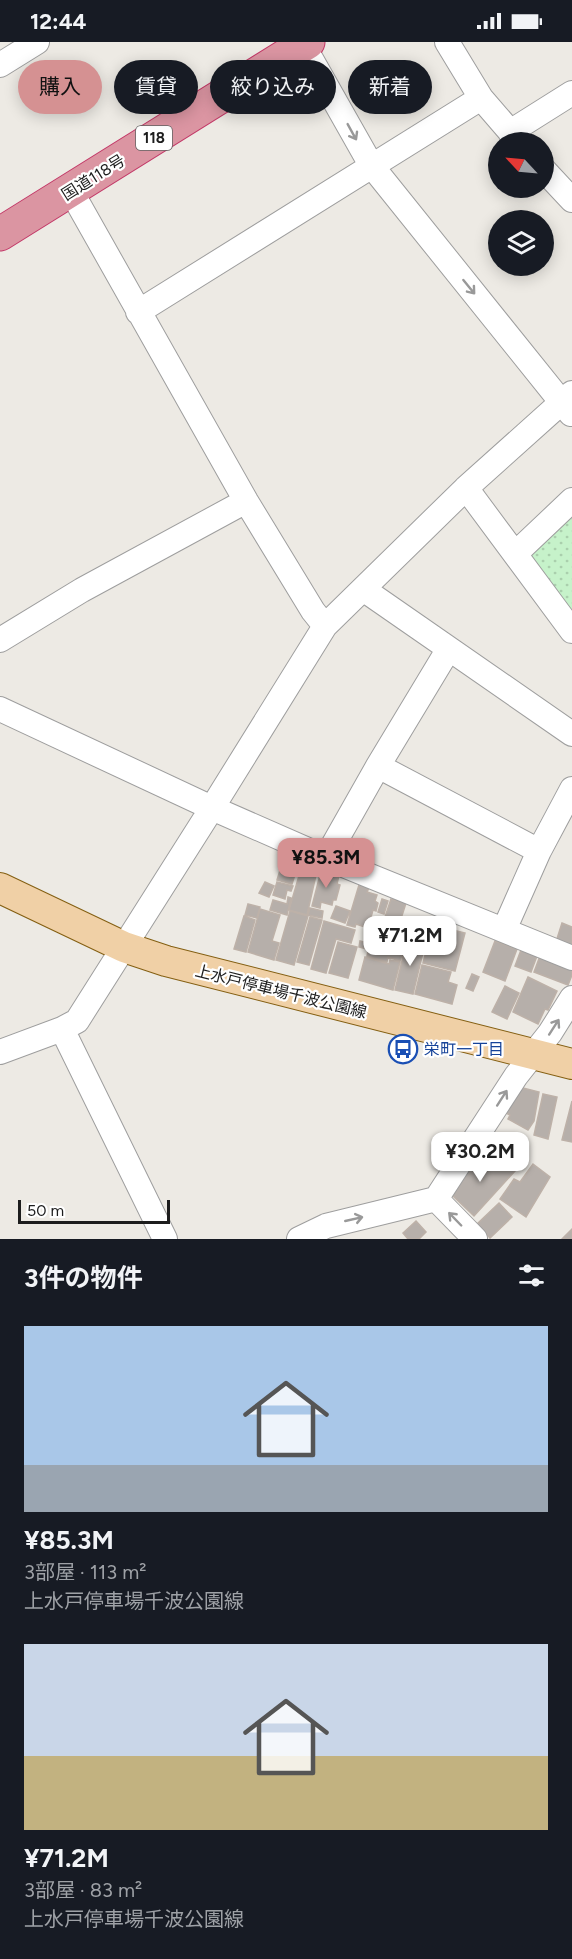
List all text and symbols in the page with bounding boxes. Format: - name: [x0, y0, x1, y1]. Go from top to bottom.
- text: 12:44: [30, 8, 87, 35]
- chip: 購入: [18, 60, 102, 114]
- chip: 賃貸: [114, 60, 198, 114]
- chip: 絞り込み: [210, 60, 336, 114]
- chip: 新着: [348, 60, 432, 114]
- one-way arrow: [347, 122, 358, 140]
- road number: 118: [136, 126, 172, 150]
- north arrow: [488, 132, 554, 198]
- map controls: [488, 132, 554, 276]
- street label: 国道118号: [58, 151, 128, 204]
- button: layers: [488, 210, 554, 276]
- one-way arrow: [462, 279, 476, 294]
- pin: ¥85.3M: [277, 838, 375, 889]
- text: ¥85.3M: [292, 845, 361, 869]
- pin: ¥71.2M: [361, 916, 459, 967]
- text: ¥71.2M: [377, 923, 443, 947]
- street label: 上水戸停車場千波公園線: [193, 961, 369, 1022]
- one-way arrow: [548, 1019, 560, 1036]
- bus stop icon: 栄町一丁目: [387, 1033, 419, 1065]
- place label: 栄町一丁目: [424, 1040, 504, 1059]
- one-way arrow: [496, 1090, 508, 1106]
- pin: ¥30.2M: [431, 1132, 529, 1183]
- text: ¥30.2M: [445, 1139, 515, 1163]
- scale bar: [18, 1197, 170, 1224]
- text: 50 m: [27, 1201, 64, 1220]
- one-way arrow: [448, 1212, 463, 1227]
- one-way arrow: [344, 1213, 363, 1225]
- icon: filters: [515, 1259, 548, 1292]
- text: 3件の物件: [24, 1262, 142, 1294]
- icon: home: [232, 1365, 340, 1473]
- text: ¥85.3M: [24, 1524, 114, 1556]
- text: 3部屋 · 113 m²: [24, 1560, 146, 1584]
- text: 上水戸停車場千波公園線: [24, 1589, 244, 1613]
- icon: home: [232, 1683, 340, 1791]
- text: ¥71.2M: [24, 1842, 109, 1874]
- text: 3部屋 · 83 m²: [24, 1878, 142, 1902]
- text: 上水戸停車場千波公園線: [24, 1907, 244, 1931]

